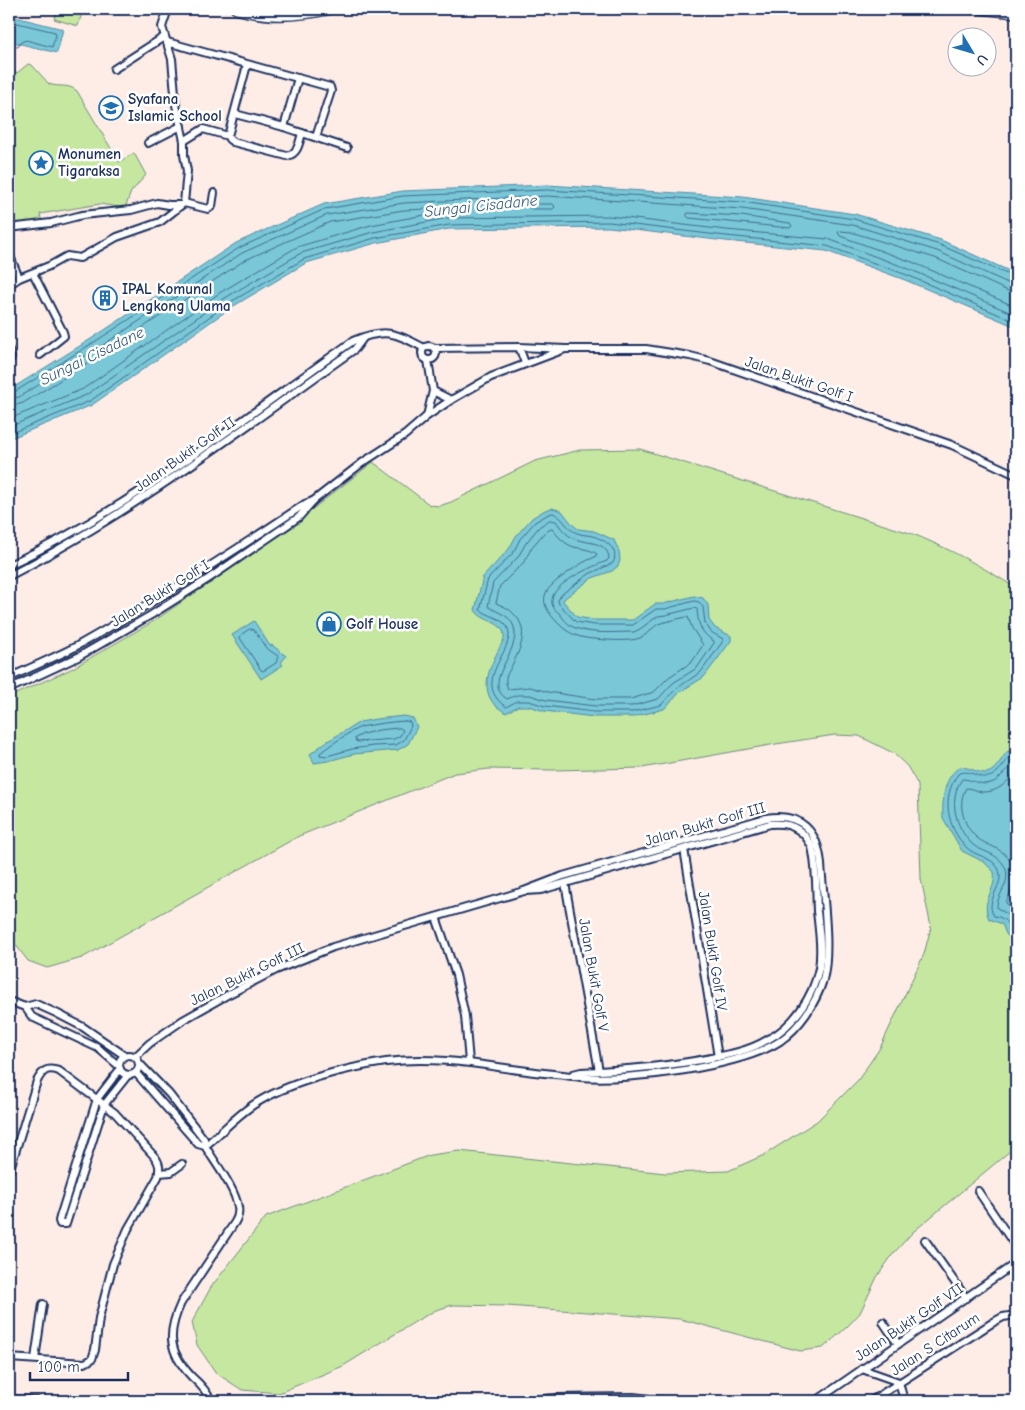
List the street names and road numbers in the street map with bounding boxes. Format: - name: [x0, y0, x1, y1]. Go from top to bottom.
- street label: Jalan Bukit Golf I: [743, 352, 855, 406]
- street label: Jalan Bukit Golf II: [131, 412, 239, 495]
- street label: Jalan Bukit Golf I: [107, 555, 213, 631]
- street label: Jalan Bukit Golf III: [643, 798, 768, 850]
- street label: Jalan Bukit Golf IV: [695, 890, 731, 1012]
- street label: Jalan Bukit Golf V: [575, 917, 613, 1033]
- street label: Jalan Bukit Golf III: [187, 939, 307, 1009]
- street label: Jalan Bukit Golf VII: [851, 1279, 967, 1365]
- street label: Jalan S Citarum: [887, 1309, 983, 1379]

